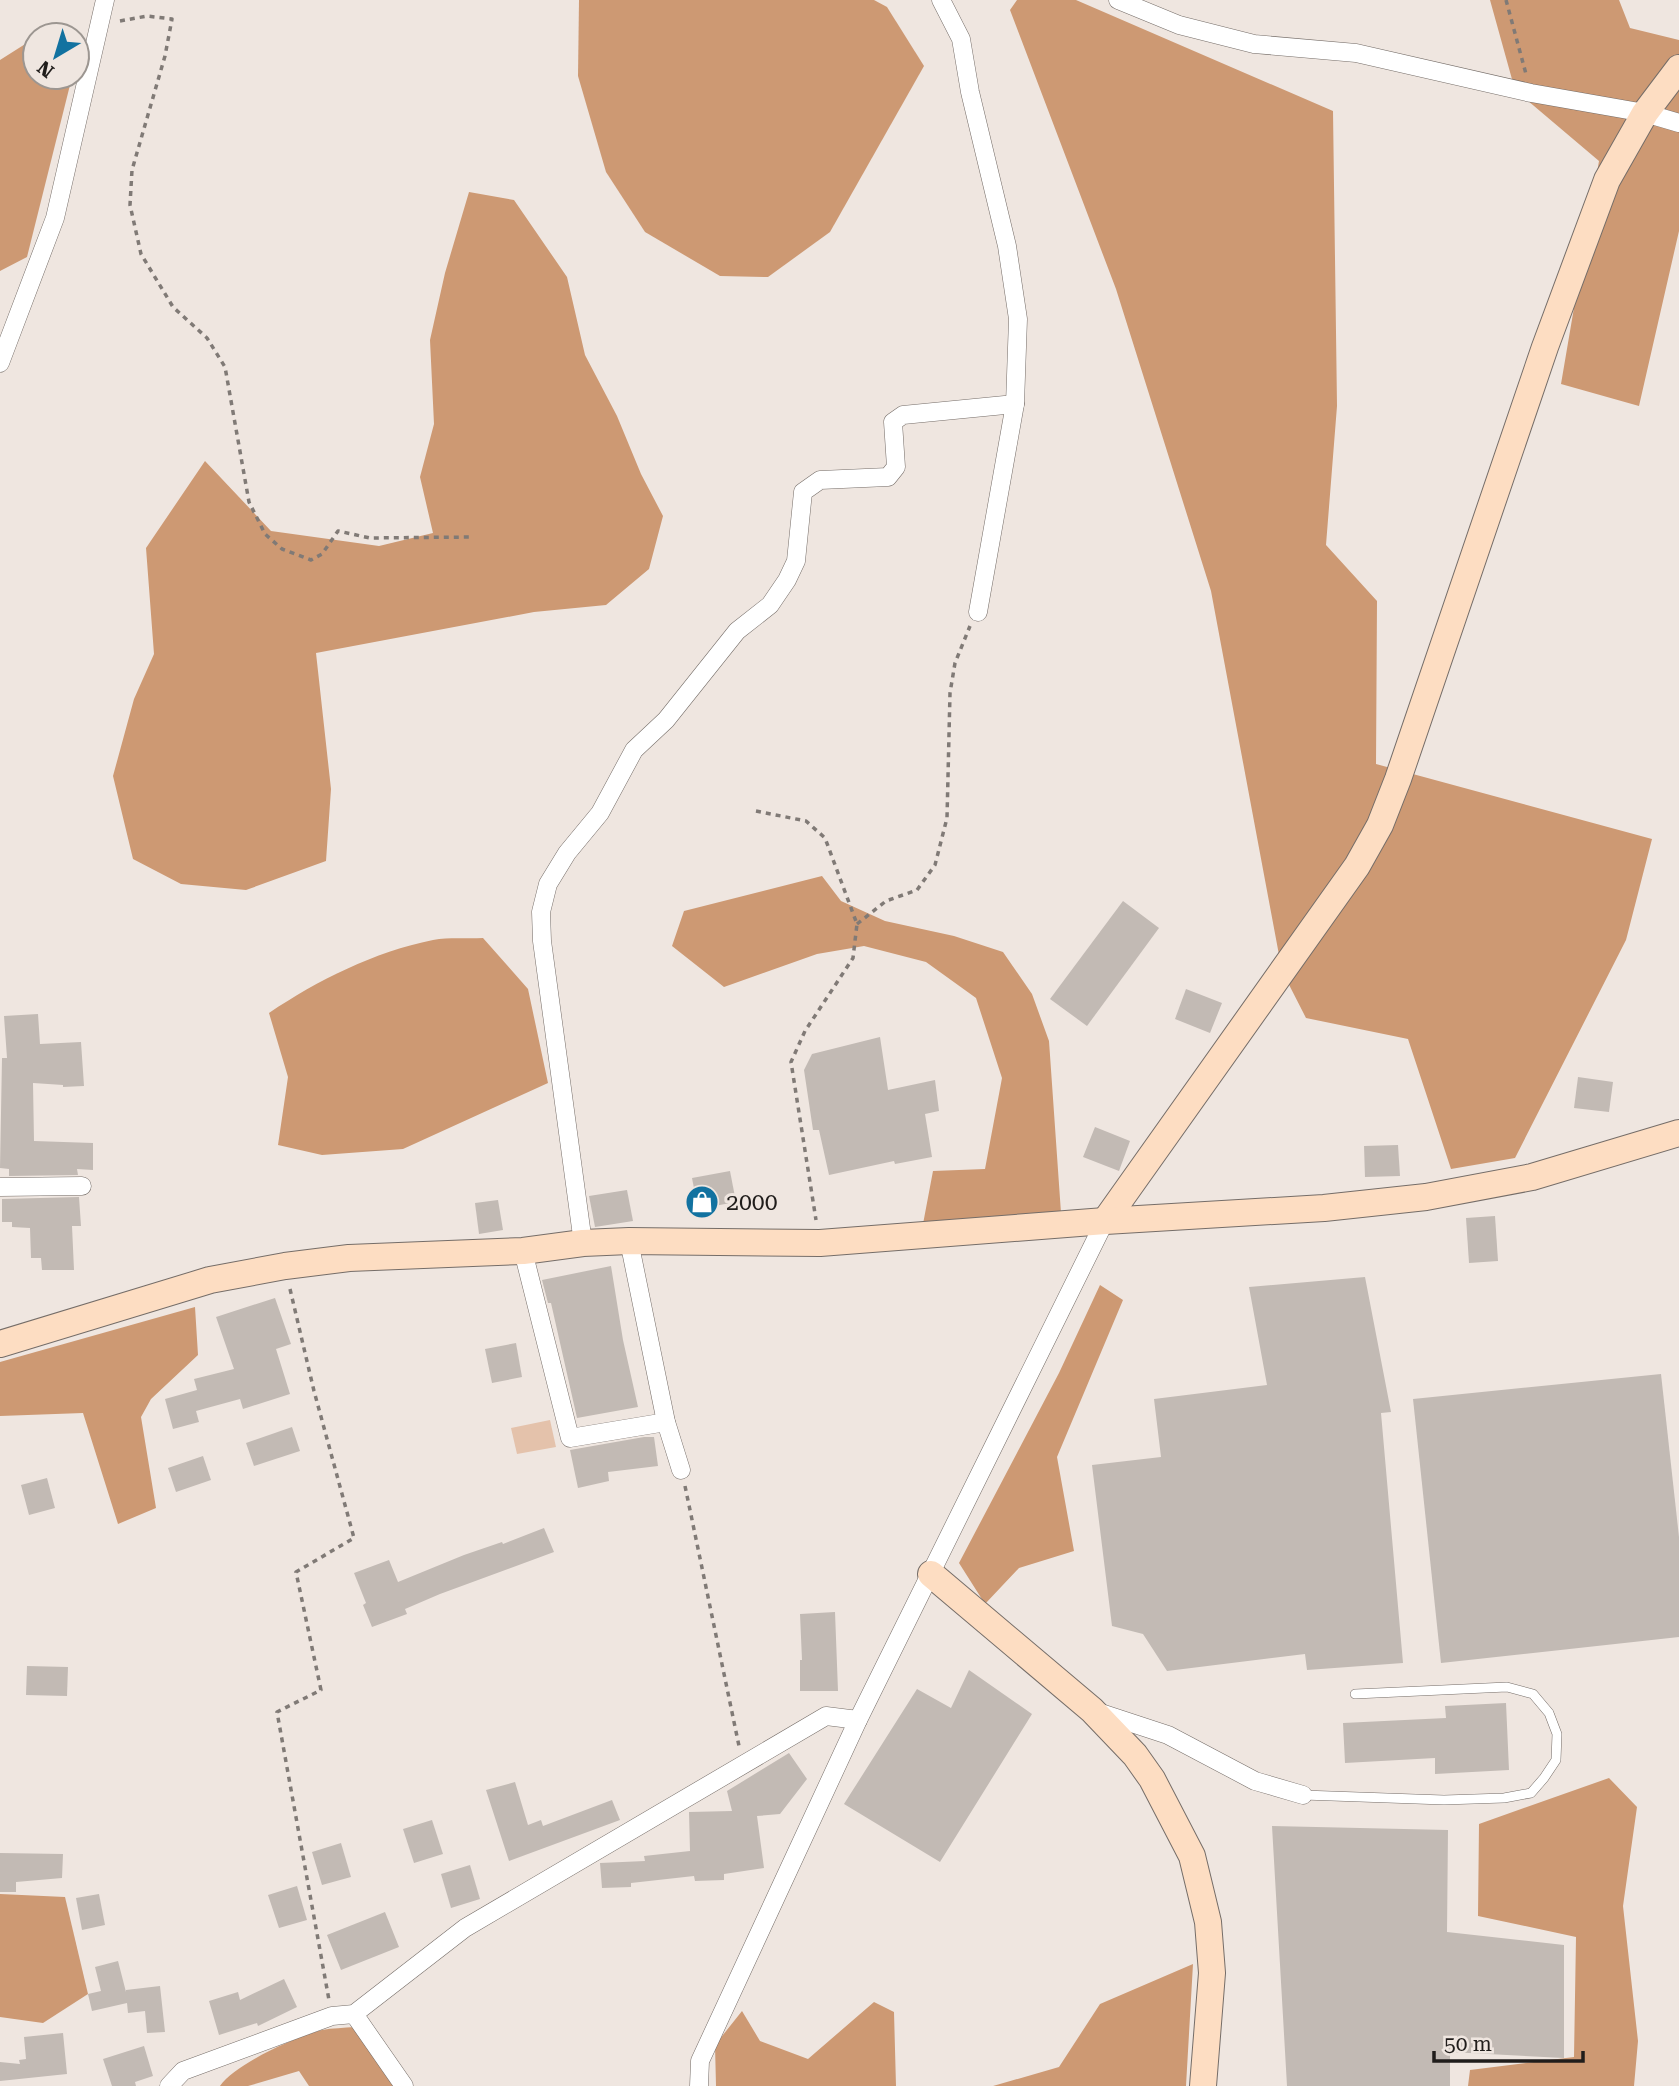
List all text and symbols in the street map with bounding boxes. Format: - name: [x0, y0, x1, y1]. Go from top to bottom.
- north arrow: [21, 21, 91, 91]
- text: N: [33, 55, 59, 83]
- shop icon: 2000: [683, 1183, 721, 1221]
- place label: 2000: [726, 1189, 778, 1216]
- scale bar: [1434, 2020, 1583, 2064]
- text: 50 m: [1444, 2032, 1492, 2056]

